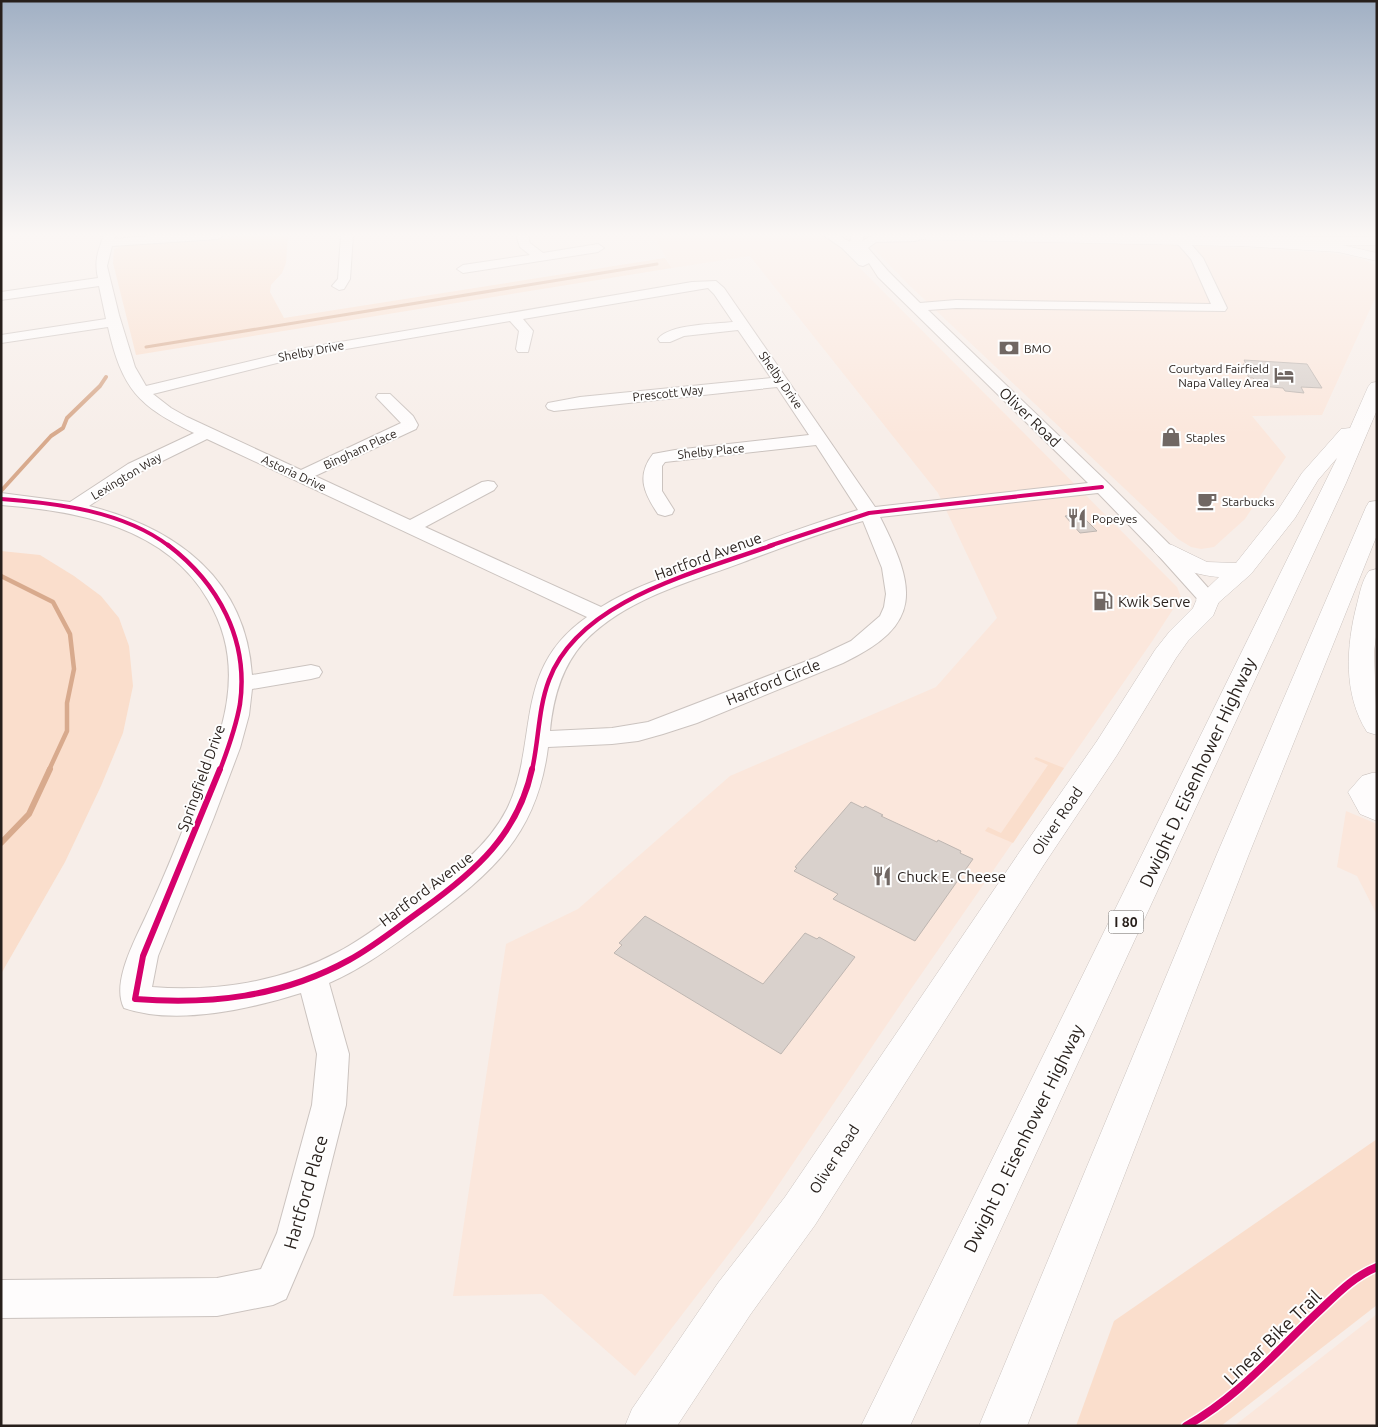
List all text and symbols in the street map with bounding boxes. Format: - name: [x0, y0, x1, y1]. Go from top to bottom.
- bank icon: BMO: [998, 337, 1020, 359]
- street label: Shelby Drive: [277, 338, 345, 364]
- place label: BMO: [1024, 342, 1051, 355]
- street label: Shelby Drive: [757, 349, 805, 411]
- place label: Courtyard Fairfield Napa Valley Area: [1168, 362, 1269, 389]
- hotel icon: Courtyard Fairfield Napa Valley Area: [1273, 364, 1295, 386]
- street label: Prescott Way: [632, 383, 704, 403]
- street label: Oliver Road: [996, 384, 1064, 450]
- street label: Bingham Place: [321, 426, 399, 472]
- shop icon: Staples: [1160, 426, 1182, 448]
- place label: Staples: [1186, 431, 1225, 444]
- street label: Shelby Place: [677, 441, 745, 461]
- street label: Lexington Way: [89, 450, 164, 502]
- street label: Astoria Drive: [260, 452, 328, 494]
- cafe icon: Starbucks: [1196, 490, 1218, 512]
- place label: Starbucks: [1222, 495, 1274, 508]
- restaurant icon: Popeyes: [1066, 507, 1088, 529]
- place label: Popeyes: [1092, 512, 1137, 525]
- street label: Hartford Avenue: [652, 529, 764, 583]
- fuel station icon: Kwik Serve: [1092, 590, 1114, 612]
- place label: Kwik Serve: [1118, 593, 1191, 610]
- street label: Dwight D. Eisenhower Highway: [1135, 654, 1259, 890]
- street label: Hartford Circle: [724, 655, 822, 709]
- street label: Springfield Drive: [174, 722, 228, 834]
- street label: Oliver Road: [1028, 784, 1086, 858]
- street label: Hartford Avenue: [376, 848, 476, 930]
- restaurant icon: Chuck E. Cheese: [871, 865, 893, 887]
- place label: Chuck E. Cheese: [897, 868, 1006, 885]
- road number: I 80: [1108, 910, 1144, 934]
- street label: Dwight D. Eisenhower Highway: [959, 1020, 1087, 1255]
- street label: Oliver Road: [806, 1121, 862, 1197]
- street label: Hartford Place: [279, 1133, 331, 1251]
- street label: Linear Bike Trail: [1219, 1285, 1325, 1388]

